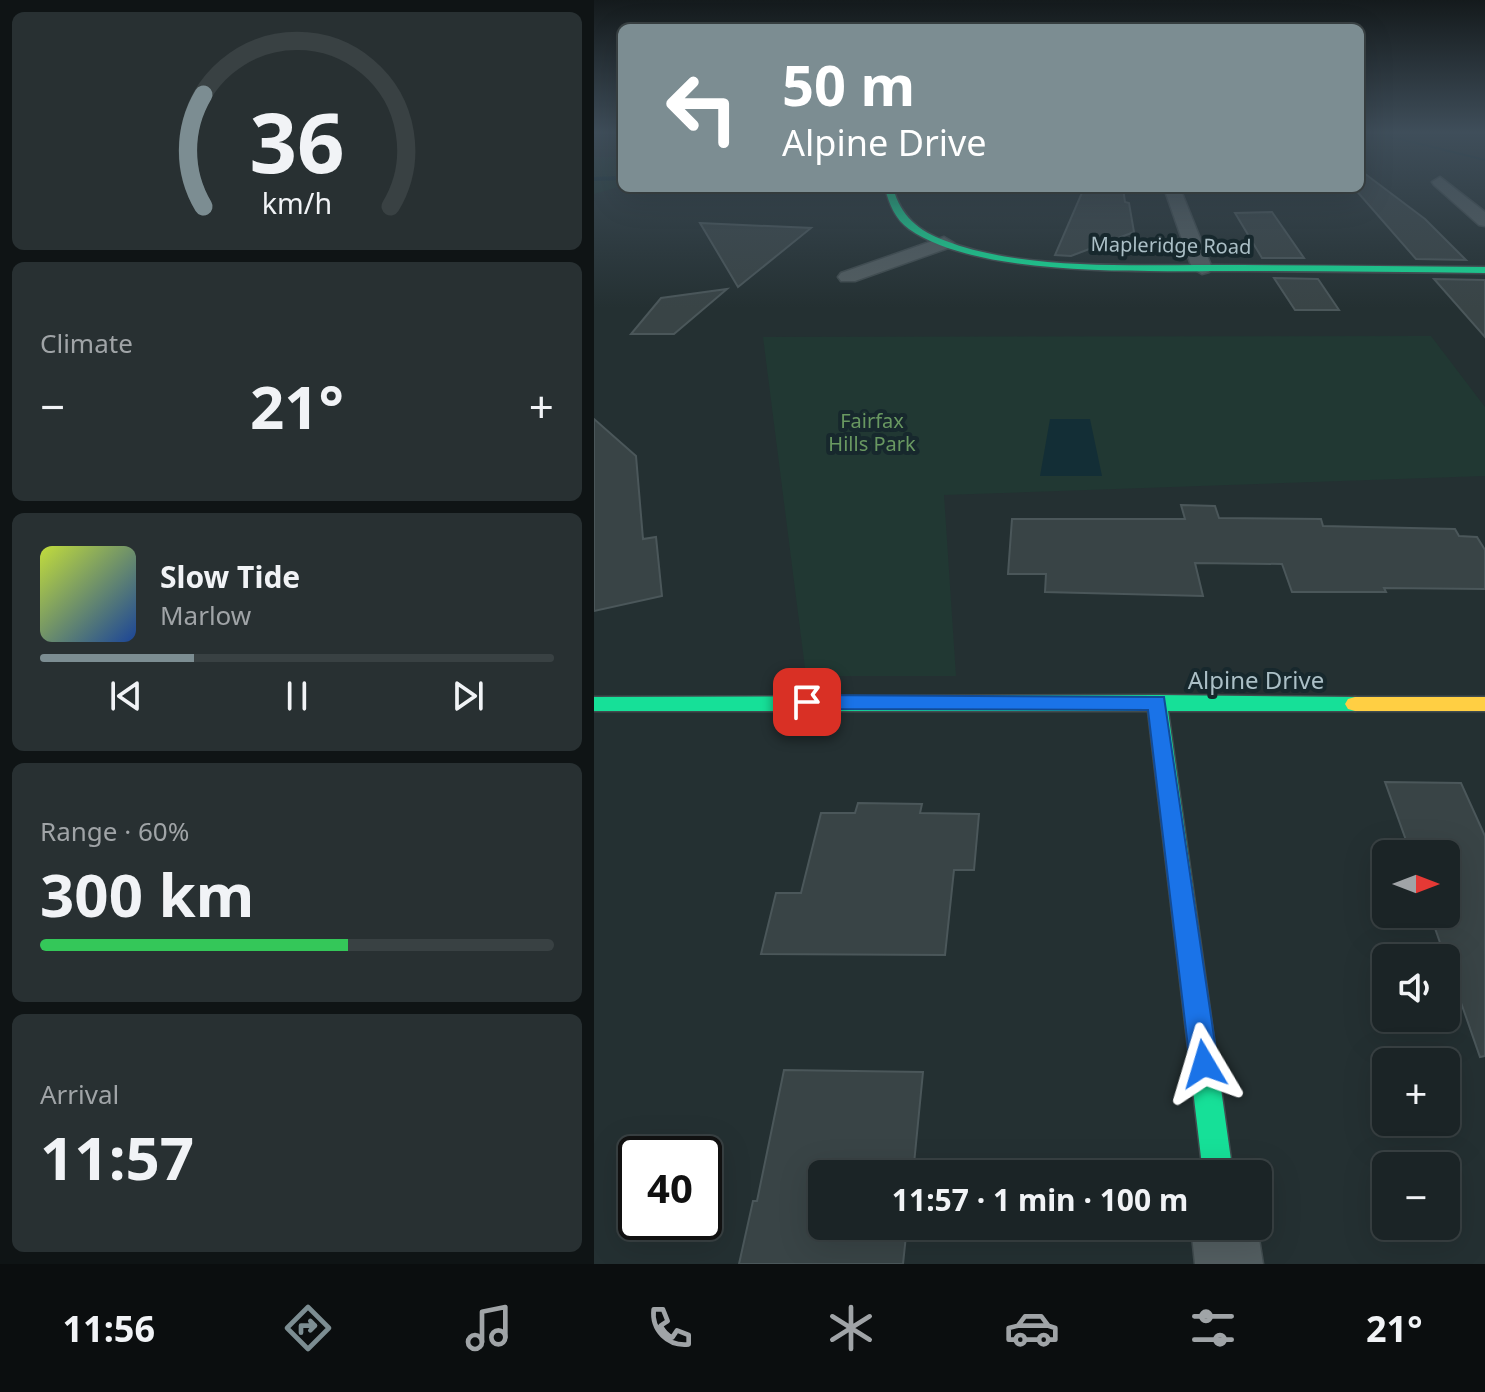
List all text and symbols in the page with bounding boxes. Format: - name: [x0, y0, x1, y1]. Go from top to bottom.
- text: 50 m: [782, 46, 915, 122]
- icon: left: [650, 56, 754, 160]
- text: 36: [249, 84, 345, 197]
- text: Alpine Drive: [782, 118, 987, 167]
- text: km/h: [262, 183, 332, 222]
- street label: Mapleridge Road: [1090, 230, 1252, 260]
- text: Climate: [40, 325, 133, 361]
- text: 21°: [250, 365, 344, 447]
- text: −: [40, 376, 65, 436]
- text: +: [529, 376, 554, 436]
- park label: Fairfax Hills Park: [828, 407, 916, 457]
- text: Slow Tide: [160, 556, 300, 597]
- text: Marlow: [160, 597, 251, 633]
- street label: Alpine Drive: [1188, 663, 1324, 696]
- pin: [773, 668, 841, 736]
- icon: previous: [104, 674, 148, 718]
- icon: pause: [275, 674, 319, 718]
- icon: next: [446, 674, 490, 718]
- icon: arrive: [785, 680, 829, 724]
- text: Range · 60%: [40, 813, 189, 849]
- north arrow: [1372, 840, 1460, 928]
- map controls: [1372, 840, 1460, 1240]
- text: 300 km: [40, 853, 254, 935]
- button: sound: [1372, 944, 1460, 1032]
- position arrow: [1162, 1022, 1246, 1106]
- button: +: [1372, 1048, 1460, 1136]
- text: Arrival: [40, 1076, 119, 1112]
- text: 11:57: [40, 1116, 194, 1198]
- speed limit sign: 40: [618, 1136, 722, 1240]
- button: −: [1372, 1152, 1460, 1240]
- text: 11:57 · 1 min · 100 m: [892, 1179, 1188, 1220]
- icon: directions: [280, 1300, 336, 1356]
- icon: music: [461, 1300, 517, 1356]
- icon: phone: [642, 1300, 698, 1356]
- icon: climate: [823, 1300, 879, 1356]
- icon: car: [1004, 1300, 1060, 1356]
- icon: filters: [1185, 1300, 1241, 1356]
- text: 11:56: [63, 1304, 155, 1353]
- text: 21°: [1366, 1304, 1422, 1353]

